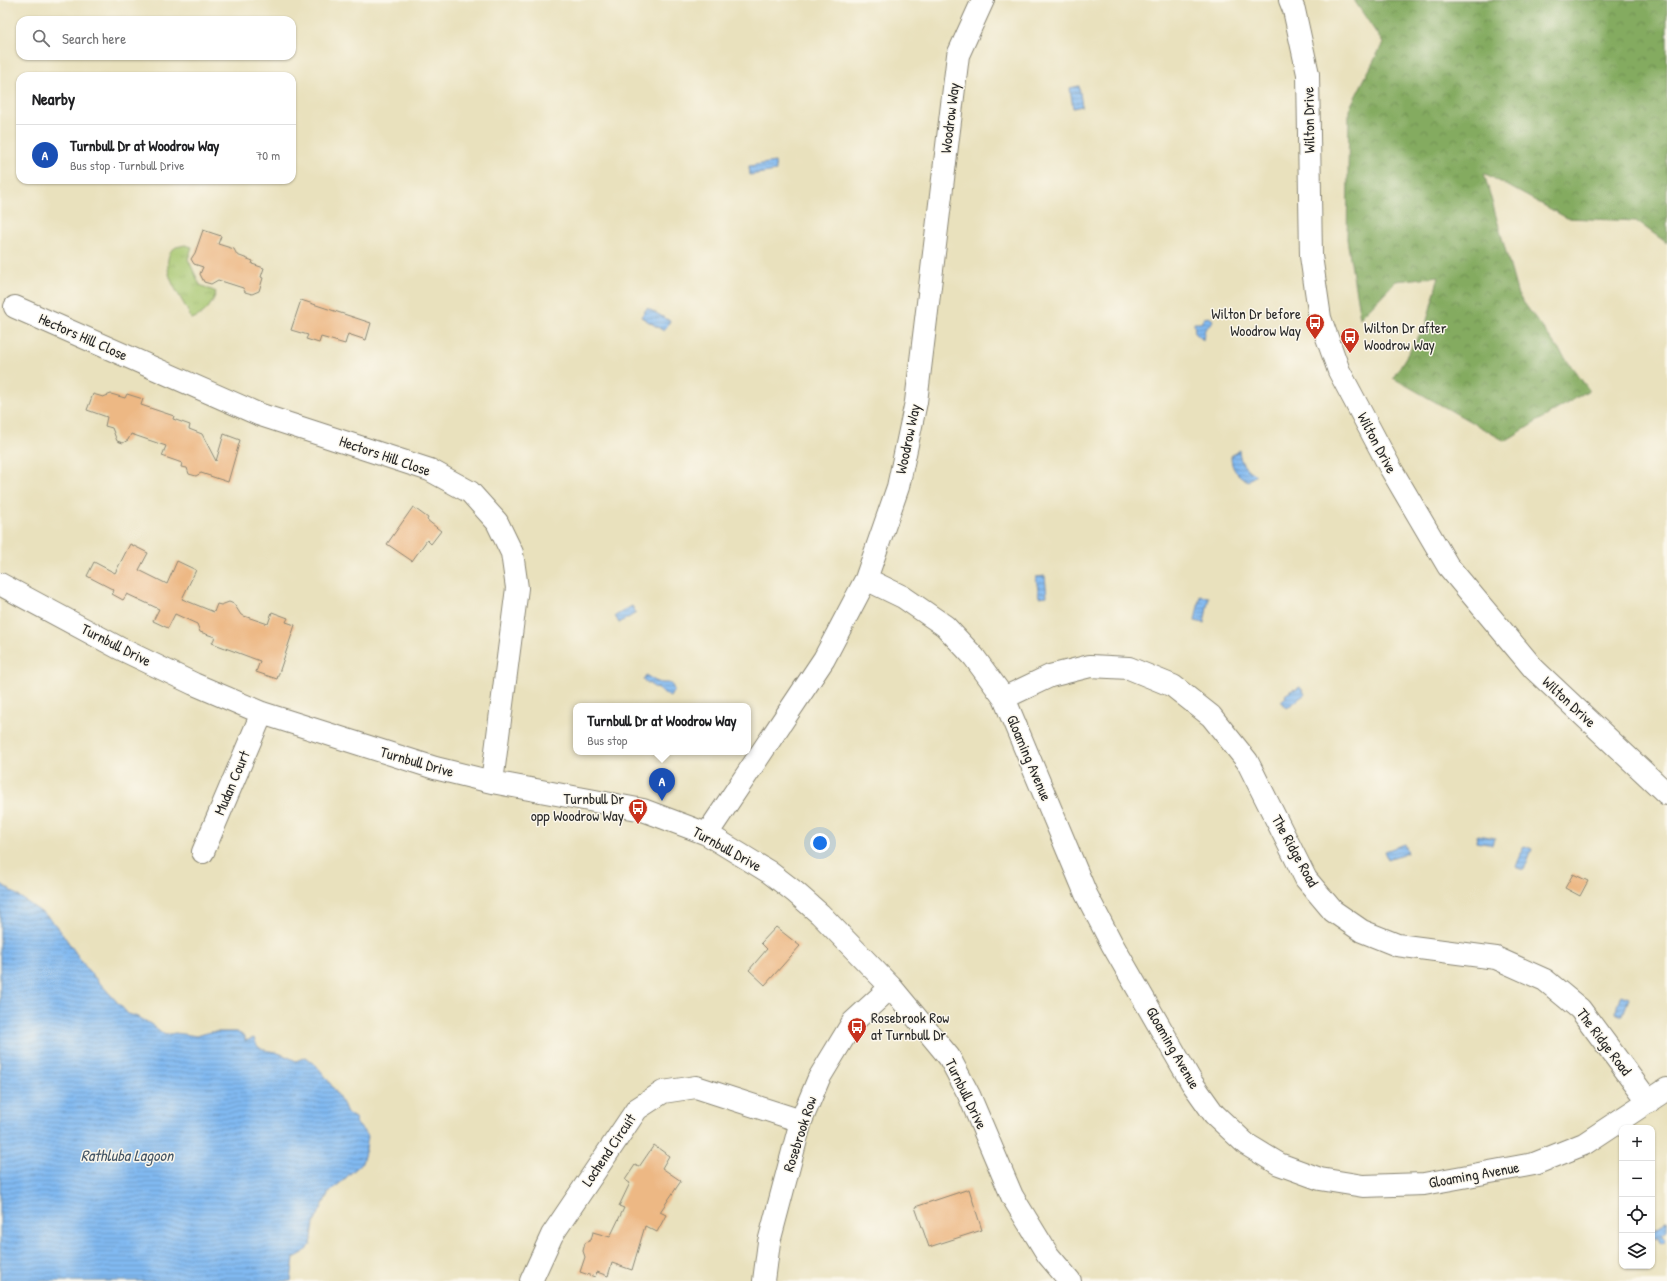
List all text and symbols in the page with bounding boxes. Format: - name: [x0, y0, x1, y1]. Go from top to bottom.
- search box: [16, 16, 296, 60]
- icon: search: [30, 27, 52, 49]
- text: Search here: [62, 28, 126, 49]
- street label: Woodrow Way: [935, 81, 964, 154]
- text: Nearby: [32, 87, 75, 110]
- street label: Wilton Drive: [1297, 87, 1320, 153]
- text: Turnbull Dr at Woodrow Way: [70, 135, 219, 156]
- text: A: [42, 146, 48, 164]
- text: 70 m: [256, 146, 280, 164]
- text: Bus stop · Turnbull Drive: [70, 156, 184, 174]
- place label: Wilton Dr before Woodrow Way: [1211, 303, 1301, 341]
- street label: Hectors Hill Close: [35, 308, 131, 366]
- bus stop icon: Wilton Dr before Woodrow Way: [1304, 312, 1326, 340]
- place label: Wilton Dr after Woodrow Way: [1364, 317, 1447, 355]
- bus stop icon: Wilton Dr after Woodrow Way: [1339, 326, 1361, 354]
- street label: Woodrow Way: [890, 402, 925, 476]
- street label: Wilton Drive: [1353, 409, 1402, 477]
- street label: Hectors Hill Close: [337, 430, 434, 481]
- street label: Turnbull Drive: [78, 618, 155, 671]
- street label: Wilton Drive: [1538, 671, 1601, 732]
- popup: [573, 703, 751, 755]
- text: Turnbull Dr at Woodrow Way: [587, 710, 737, 731]
- street label: Gloaming Avenue: [1002, 712, 1057, 804]
- text: Bus stop: [587, 731, 627, 749]
- street label: Turnbull Drive: [378, 741, 457, 782]
- street label: Mudan Court: [209, 747, 255, 818]
- pin: A: [649, 768, 675, 801]
- place label: Turnbull Dr opp Woodrow Way: [531, 788, 624, 826]
- bus stop icon: Turnbull Dr opp Woodrow Way: [627, 797, 649, 825]
- street label: The Ridge Road: [1267, 811, 1324, 891]
- street label: Turnbull Drive: [689, 821, 766, 876]
- your location: [810, 833, 830, 853]
- street label: Gloaming Avenue: [1141, 1003, 1205, 1093]
- street label: The Ridge Road: [1572, 1004, 1637, 1080]
- place label: Rosebrook Row at Turnbull Dr: [871, 1007, 949, 1045]
- bus stop icon: Rosebrook Row at Turnbull Dr: [846, 1016, 868, 1044]
- street label: Turnbull Drive: [940, 1055, 993, 1133]
- street label: Rosebrook Row: [777, 1093, 822, 1174]
- street label: Lochend Circuit: [577, 1109, 641, 1190]
- map controls: [1619, 1125, 1655, 1269]
- button: +: [1619, 1125, 1655, 1161]
- water label: Rathluba Lagoon: [81, 1144, 175, 1166]
- street label: Gloaming Avenue: [1427, 1156, 1521, 1193]
- button: −: [1619, 1161, 1655, 1197]
- button: locate: [1619, 1197, 1655, 1233]
- button: layers: [1619, 1233, 1655, 1269]

